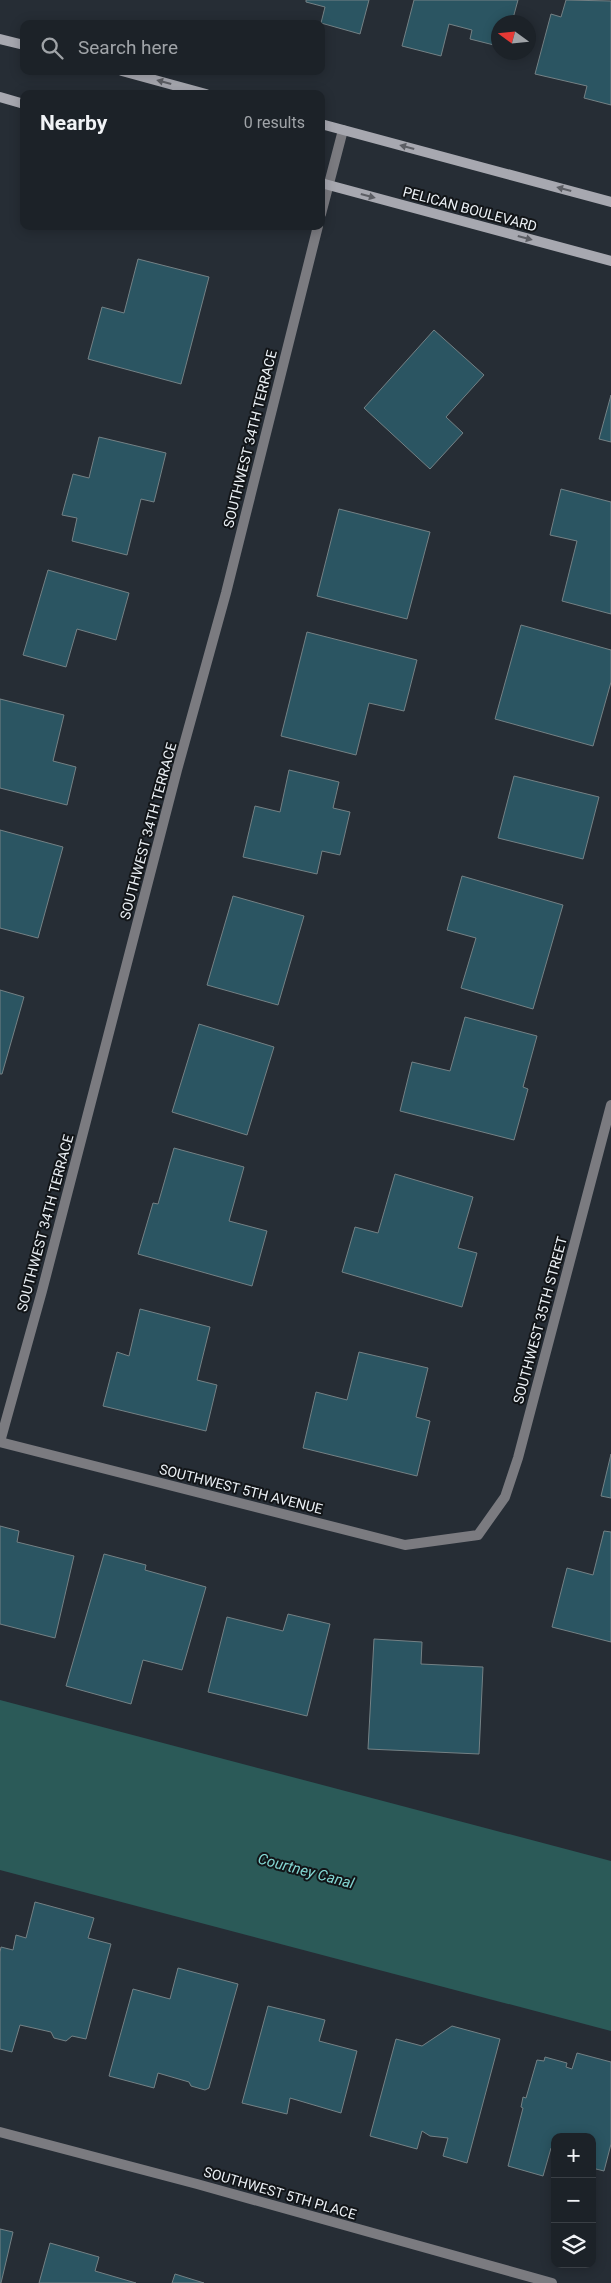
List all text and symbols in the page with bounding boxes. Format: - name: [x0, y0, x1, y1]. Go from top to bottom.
- north arrow: [491, 15, 536, 60]
- search box: [20, 20, 325, 75]
- icon: search: [38, 34, 66, 62]
- text: Search here: [78, 36, 178, 59]
- one-way arrow: [156, 78, 171, 86]
- text: Nearby: [40, 111, 107, 135]
- text: 0 results: [244, 113, 305, 132]
- one-way arrow: [399, 143, 414, 151]
- street label: PELICAN BOULEVARD: [401, 183, 539, 235]
- one-way arrow: [556, 185, 571, 193]
- one-way arrow: [361, 192, 376, 200]
- one-way arrow: [518, 234, 533, 242]
- street label: SOUTHWEST 34TH TERRACE: [220, 348, 280, 530]
- street label: SOUTHWEST 34TH TERRACE: [117, 741, 179, 921]
- street label: SOUTHWEST 34TH TERRACE: [14, 1133, 76, 1313]
- street label: SOUTHWEST 35TH STREET: [510, 1234, 570, 1406]
- street label: SOUTHWEST 5TH AVENUE: [158, 1461, 324, 1517]
- water label: Courtney Canal: [256, 1850, 357, 1893]
- map controls: [551, 2133, 596, 2268]
- button: +: [551, 2133, 596, 2178]
- street label: SOUTHWEST 5TH PLACE: [202, 2164, 358, 2222]
- button: −: [551, 2178, 596, 2223]
- button: layers: [551, 2223, 596, 2268]

